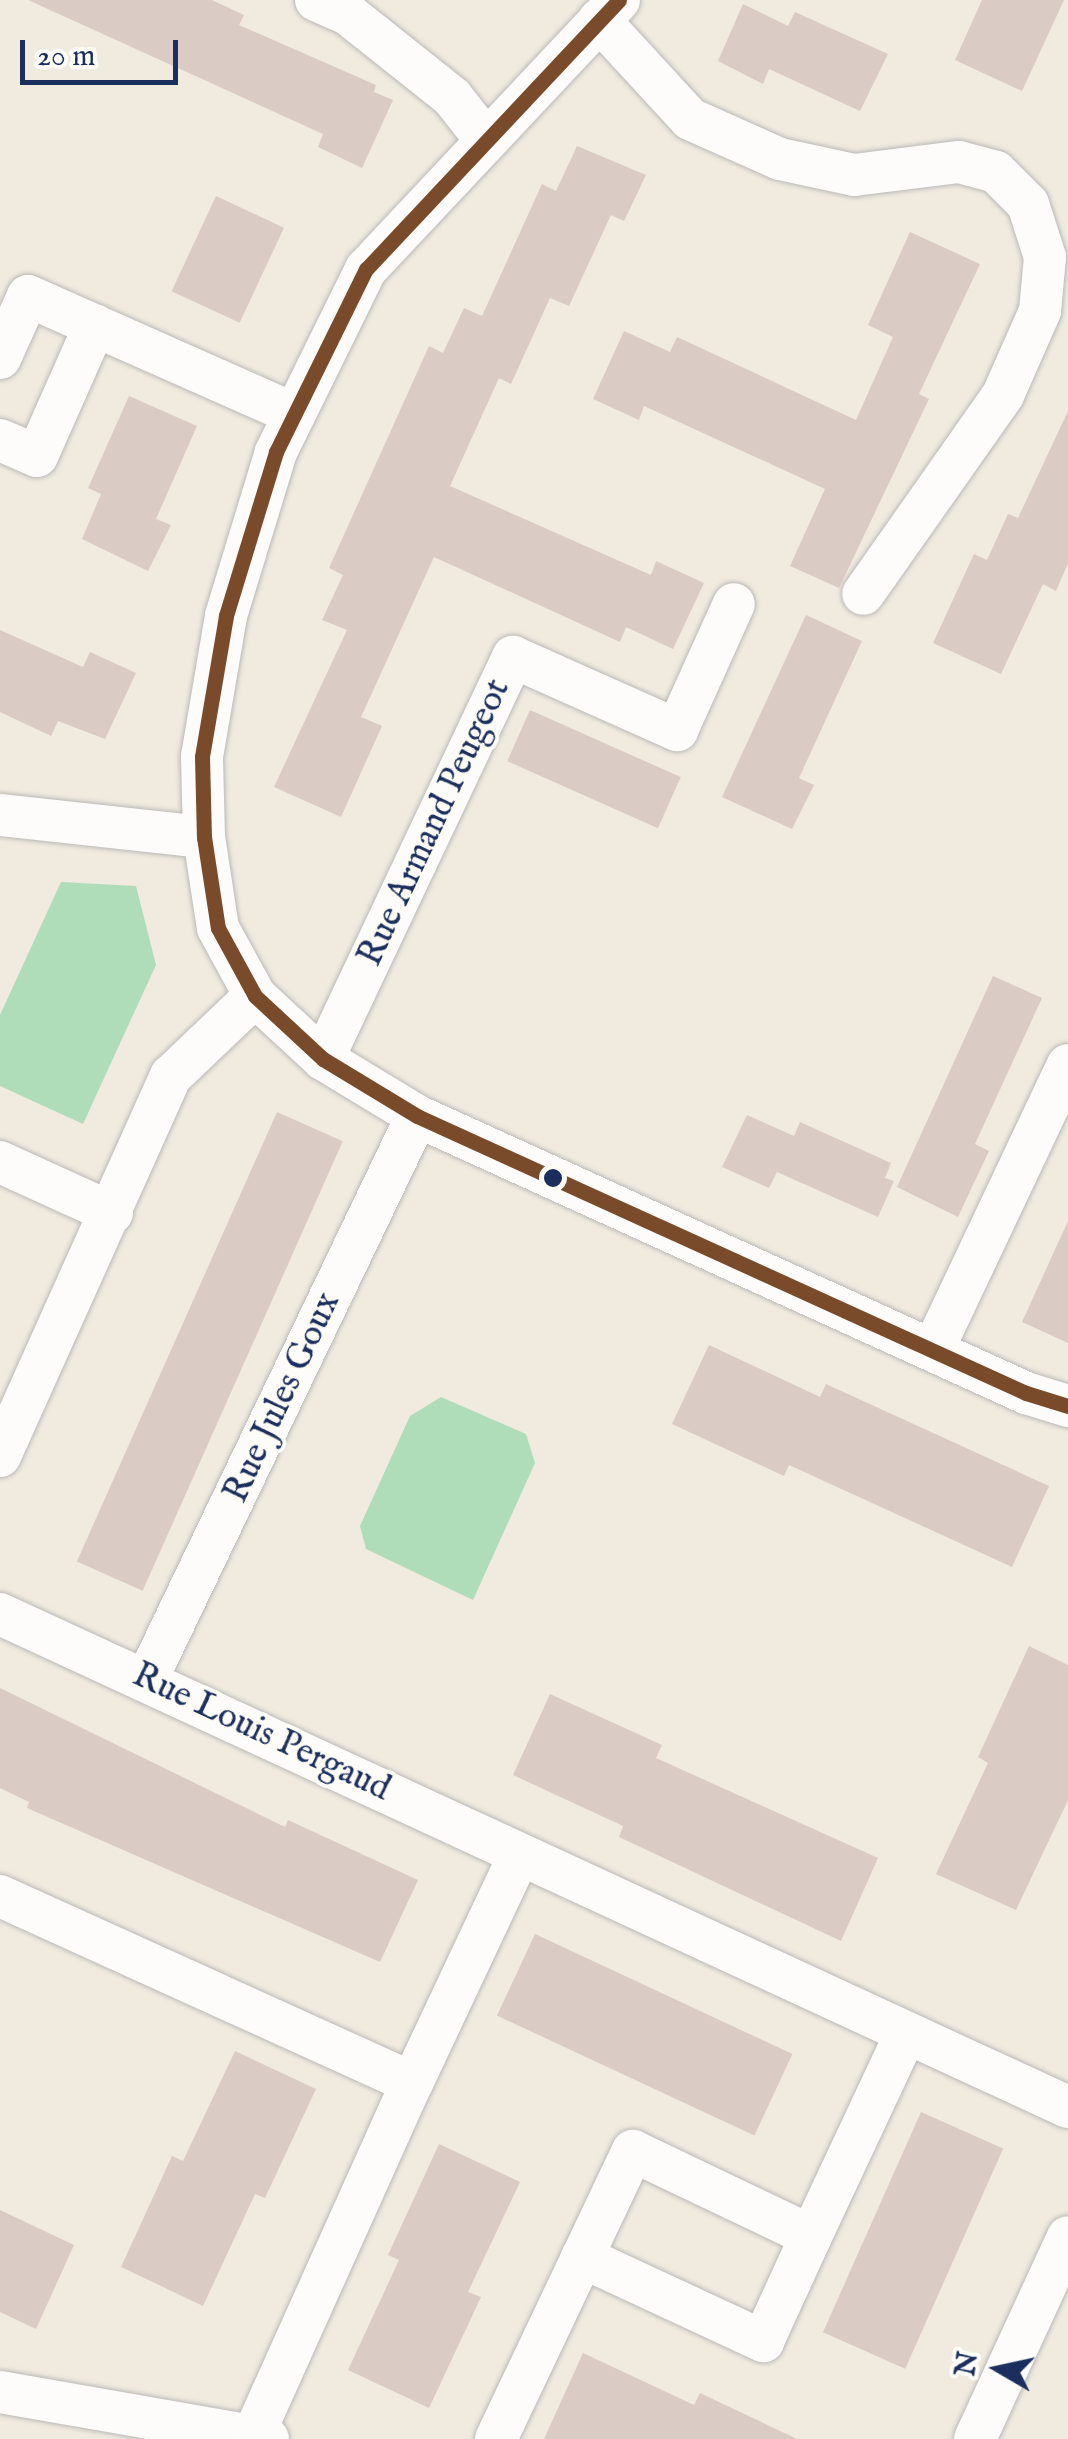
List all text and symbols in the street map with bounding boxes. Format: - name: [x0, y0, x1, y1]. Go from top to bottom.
- scale bar: [25, 20, 182, 82]
- text: 20 m: [37, 38, 96, 76]
- street label: Rue Armand Peugeot: [350, 673, 520, 973]
- unlabelled marker: [543, 1168, 563, 1188]
- street label: Rue Jules Goux: [216, 1286, 350, 1510]
- street label: Rue Louis Pergaud: [126, 1655, 396, 1811]
- north arrow: [948, 2319, 1048, 2419]
- text: N: [949, 2350, 987, 2379]

